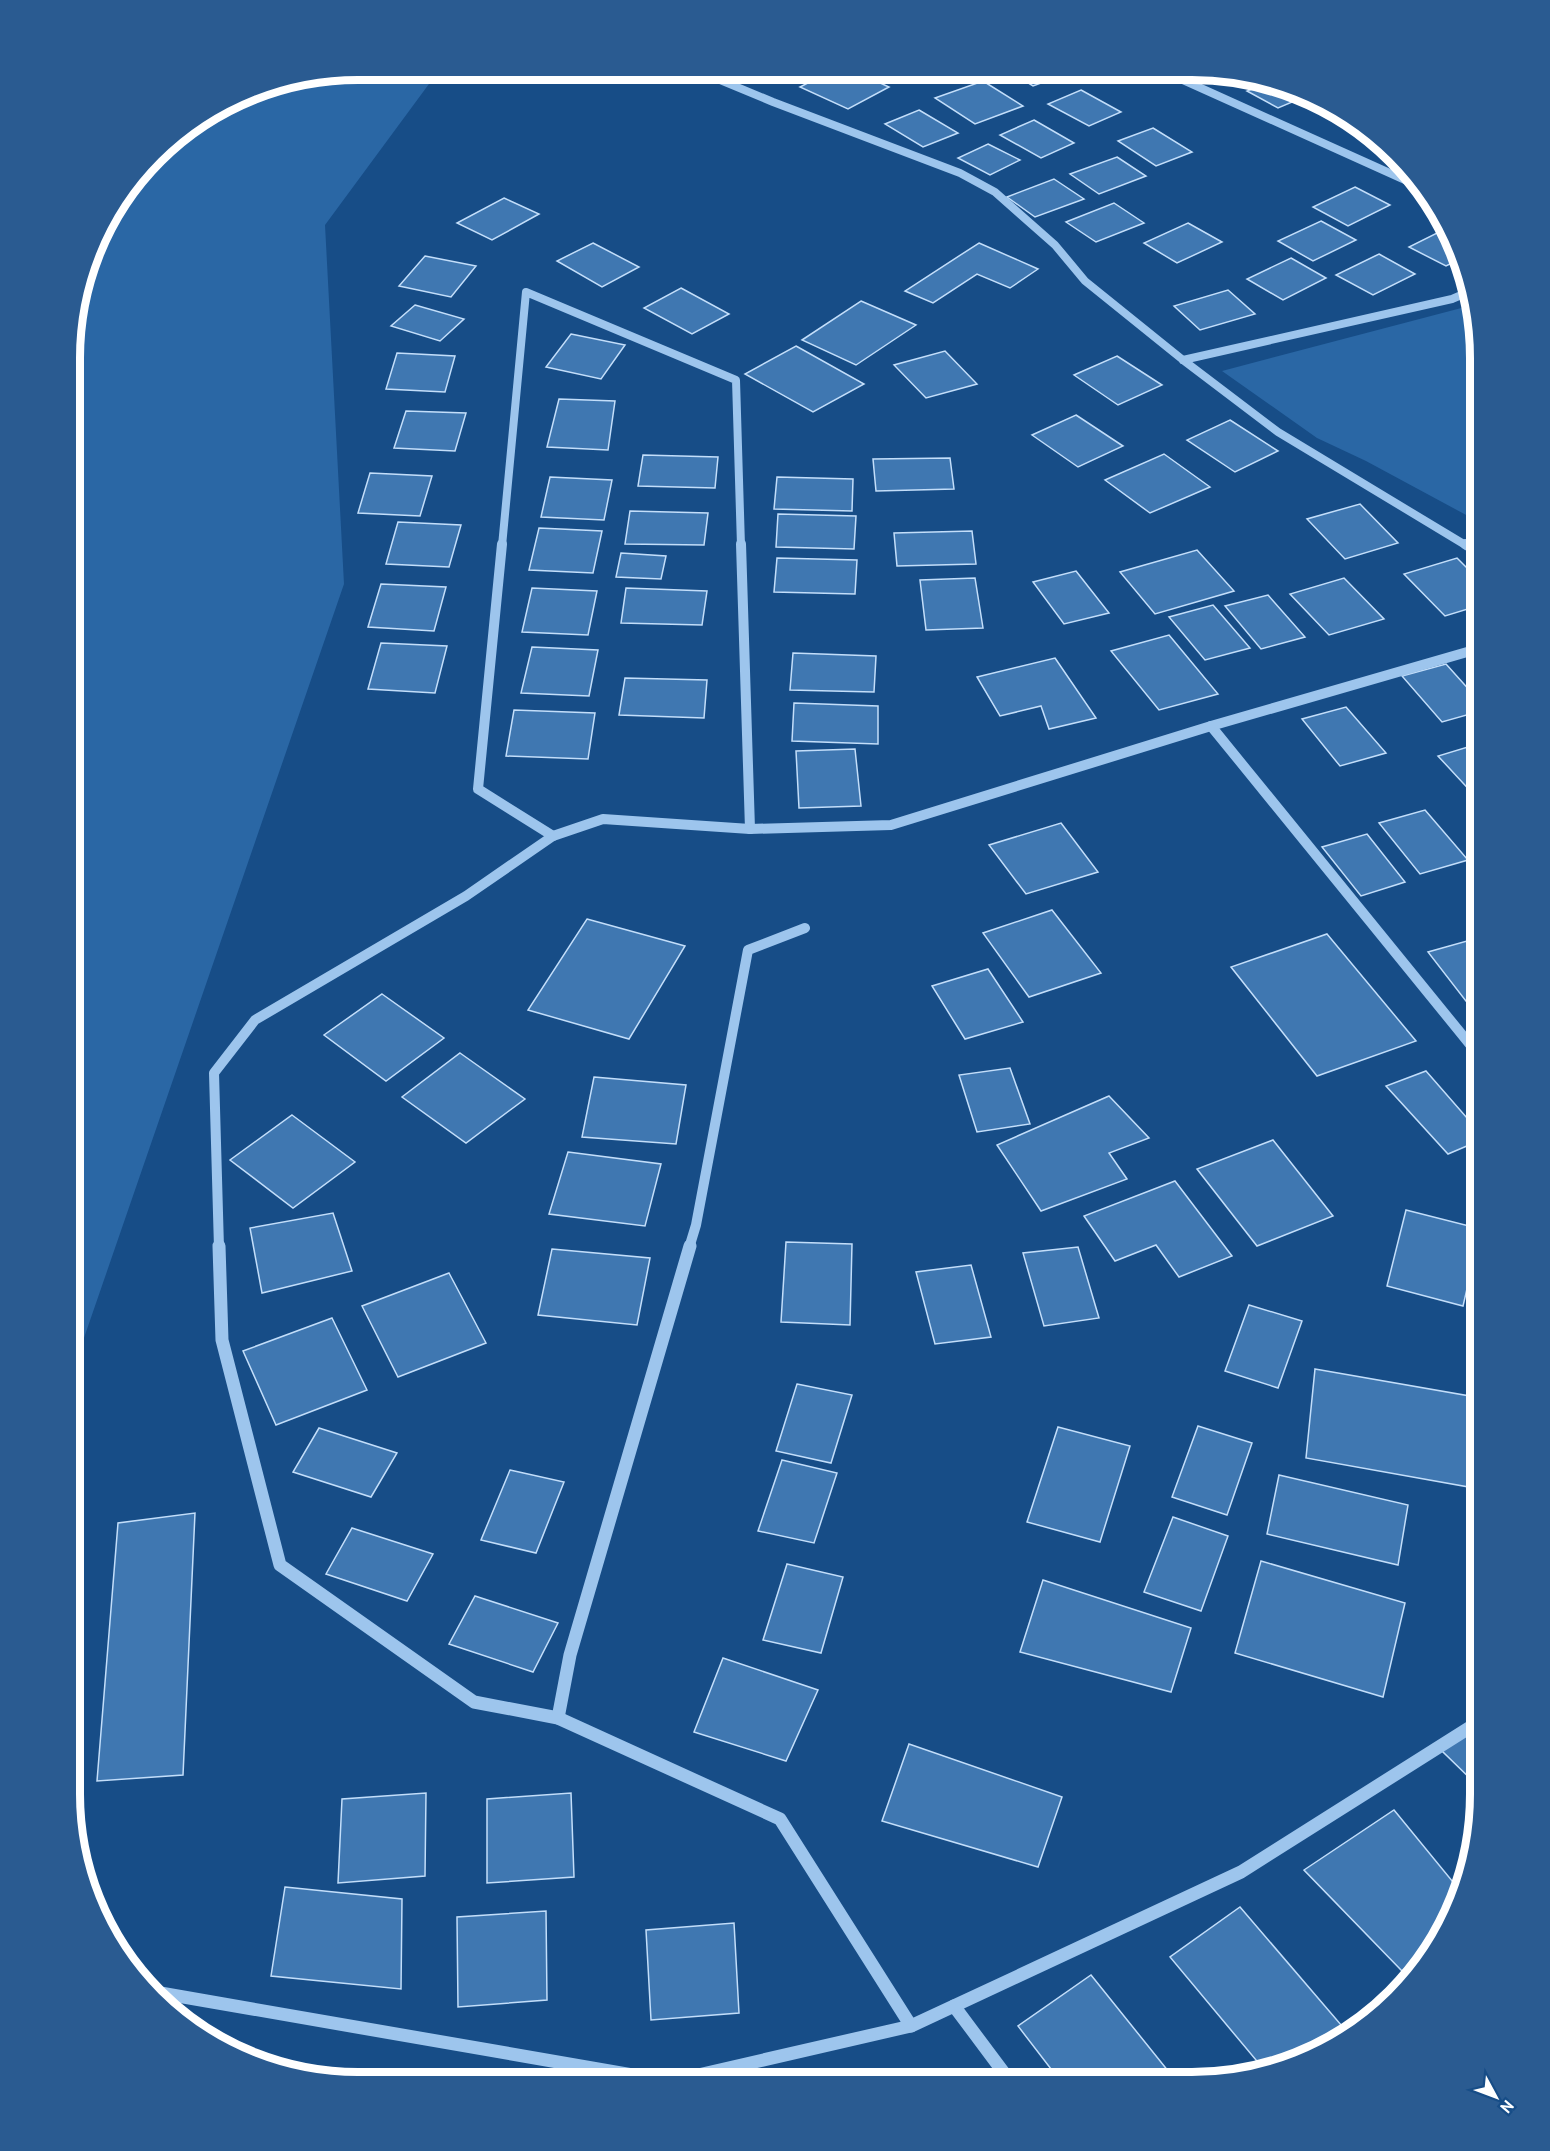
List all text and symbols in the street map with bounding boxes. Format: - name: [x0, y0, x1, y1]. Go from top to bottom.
- north arrow: [1466, 2067, 1526, 2127]
- text: N: [1496, 2096, 1518, 2117]

